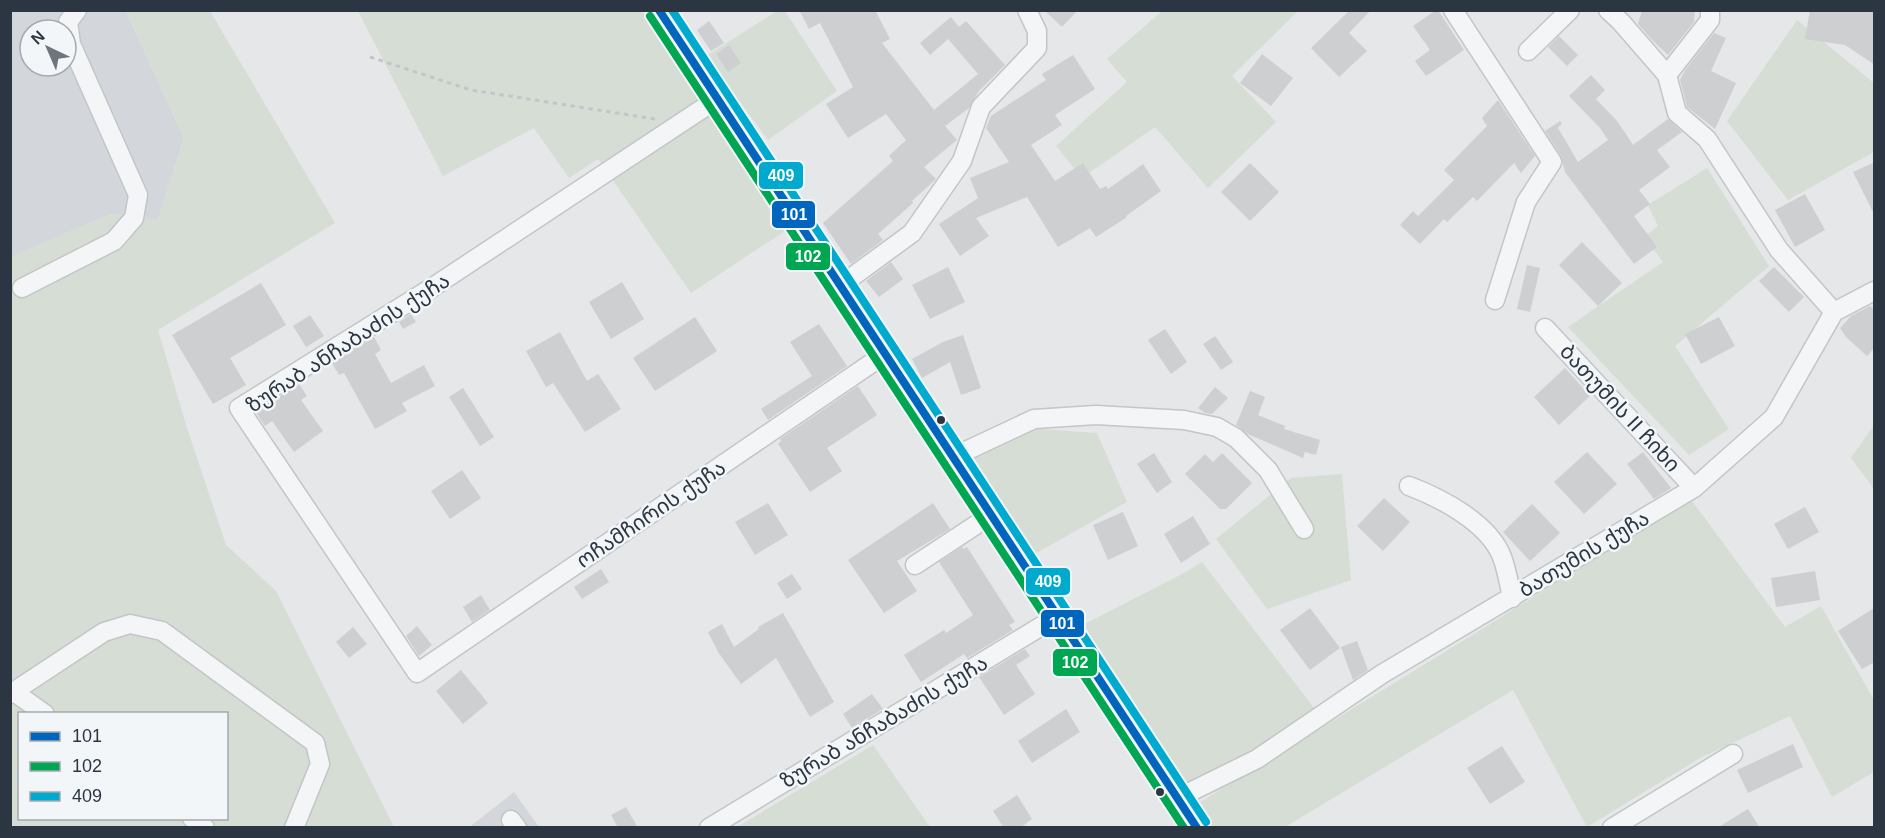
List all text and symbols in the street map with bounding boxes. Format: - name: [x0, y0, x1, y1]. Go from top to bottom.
- north arrow: [18, 18, 78, 78]
- text: N: [28, 27, 48, 48]
- line badge: 409: [758, 161, 804, 190]
- text: 409: [768, 167, 794, 184]
- line badge: 101: [771, 200, 816, 229]
- text: 101: [781, 206, 807, 223]
- line badge: 102: [785, 242, 831, 271]
- text: 102: [795, 248, 821, 265]
- street label: ზურაბ ანჩაბაძის ქუჩა: [242, 268, 454, 418]
- street label: ბათუმის II ჩიხი: [1555, 339, 1685, 477]
- unlabelled marker: [935, 414, 947, 426]
- street label: ოჩამჩირის ქუჩა: [572, 455, 730, 573]
- street label: ბათუმის ქუჩა: [1515, 506, 1653, 602]
- line badge: 409: [1025, 567, 1071, 596]
- text: 409: [1035, 573, 1061, 590]
- line badge: 101: [1040, 609, 1085, 638]
- text: 101: [1049, 615, 1075, 632]
- line badge: 102: [1052, 648, 1098, 677]
- street label: ზურაბ ანჩაბაძის ქუჩა: [776, 651, 992, 793]
- text: 102: [1062, 654, 1088, 671]
- legend: [18, 712, 228, 820]
- text: 101: [72, 726, 102, 746]
- text: 102: [72, 756, 102, 776]
- text: 409: [72, 786, 102, 806]
- unlabelled marker: [1154, 786, 1166, 798]

